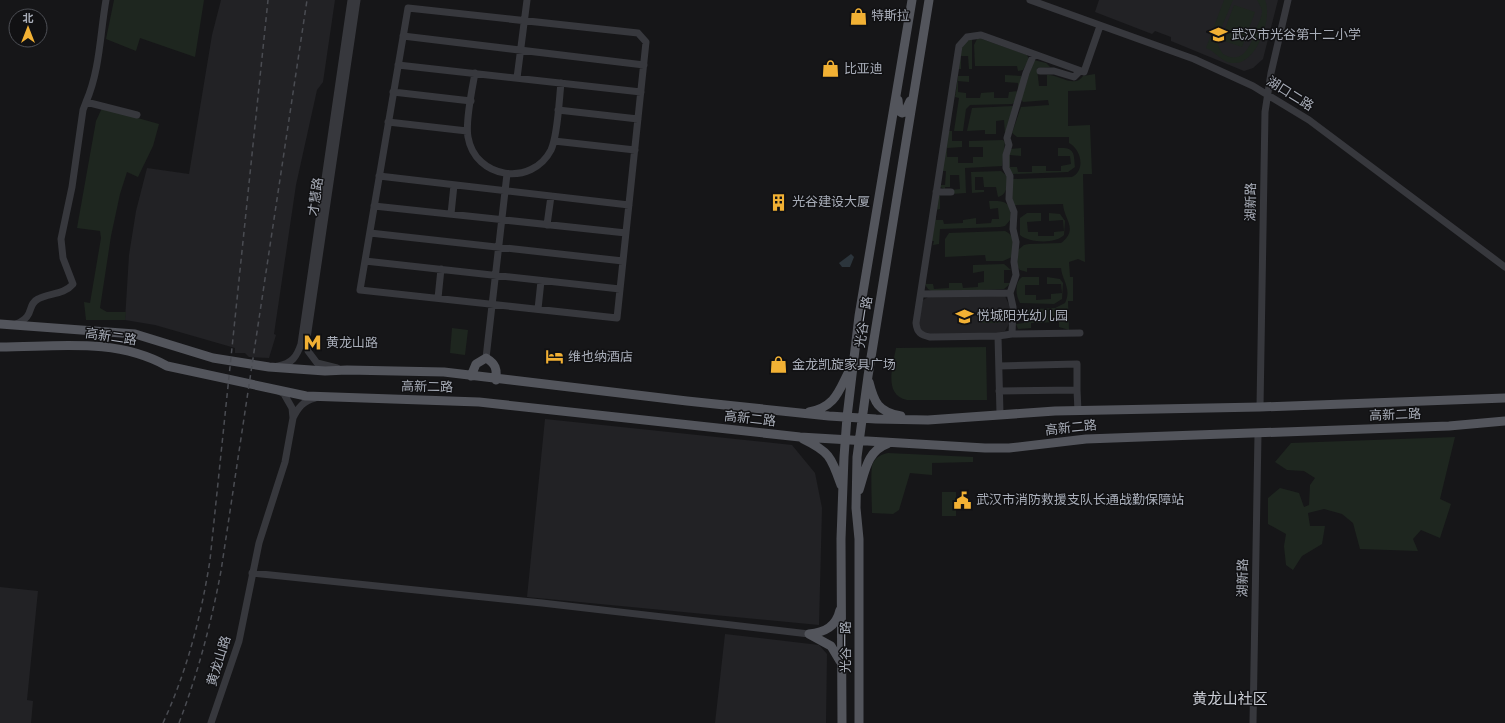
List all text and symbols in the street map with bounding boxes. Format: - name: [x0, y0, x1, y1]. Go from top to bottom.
- shop icon: 特斯拉: [848, 6, 868, 26]
- place label: 特斯拉: [871, 7, 910, 25]
- north arrow: [8, 8, 48, 48]
- text: 北: [23, 11, 34, 26]
- school or university icon: 武汉市光谷第十二小学: [1208, 25, 1228, 45]
- place label: 武汉市光谷第十二小学: [1231, 26, 1361, 44]
- shop icon: 比亚迪: [821, 59, 841, 79]
- place label: 比亚迪: [844, 60, 883, 78]
- street label: 湖口二路: [1263, 73, 1317, 115]
- street label: 才慧路: [304, 176, 328, 218]
- street label: 湖新路: [1242, 182, 1260, 222]
- building icon: 光谷建设大厦: [769, 192, 789, 212]
- place label: 光谷建设大厦: [792, 193, 870, 211]
- street label: 光谷一路: [851, 295, 877, 349]
- school or university icon: 悦城阳光幼儿园: [954, 306, 974, 326]
- place label: 悦城阳光幼儿园: [977, 307, 1068, 325]
- street label: 高新二路: [84, 324, 138, 350]
- metro station icon: 黄龙山路: [303, 333, 323, 353]
- place label: 黄龙山路: [326, 334, 378, 352]
- hotel icon: 维也纳酒店: [545, 347, 565, 367]
- place label: 维也纳酒店: [568, 348, 633, 366]
- shop icon: 金龙凯旋家具广场: [769, 355, 789, 375]
- place label: 金龙凯旋家具广场: [792, 356, 896, 374]
- street label: 高新二路: [401, 378, 453, 396]
- street label: 高新二路: [1369, 405, 1421, 425]
- street label: 高新二路: [723, 407, 777, 431]
- street label: 高新二路: [1044, 416, 1098, 440]
- public building icon: 武汉市消防救援支队长通战勤保障站: [953, 490, 973, 510]
- place label: 武汉市消防救援支队长通战勤保障站: [976, 491, 1184, 509]
- street label: 湖新路: [1234, 558, 1252, 598]
- street label: 光谷一路: [837, 621, 855, 673]
- street label: 黄龙山路: [203, 633, 235, 689]
- district label: 黄龙山社区: [1192, 689, 1268, 709]

